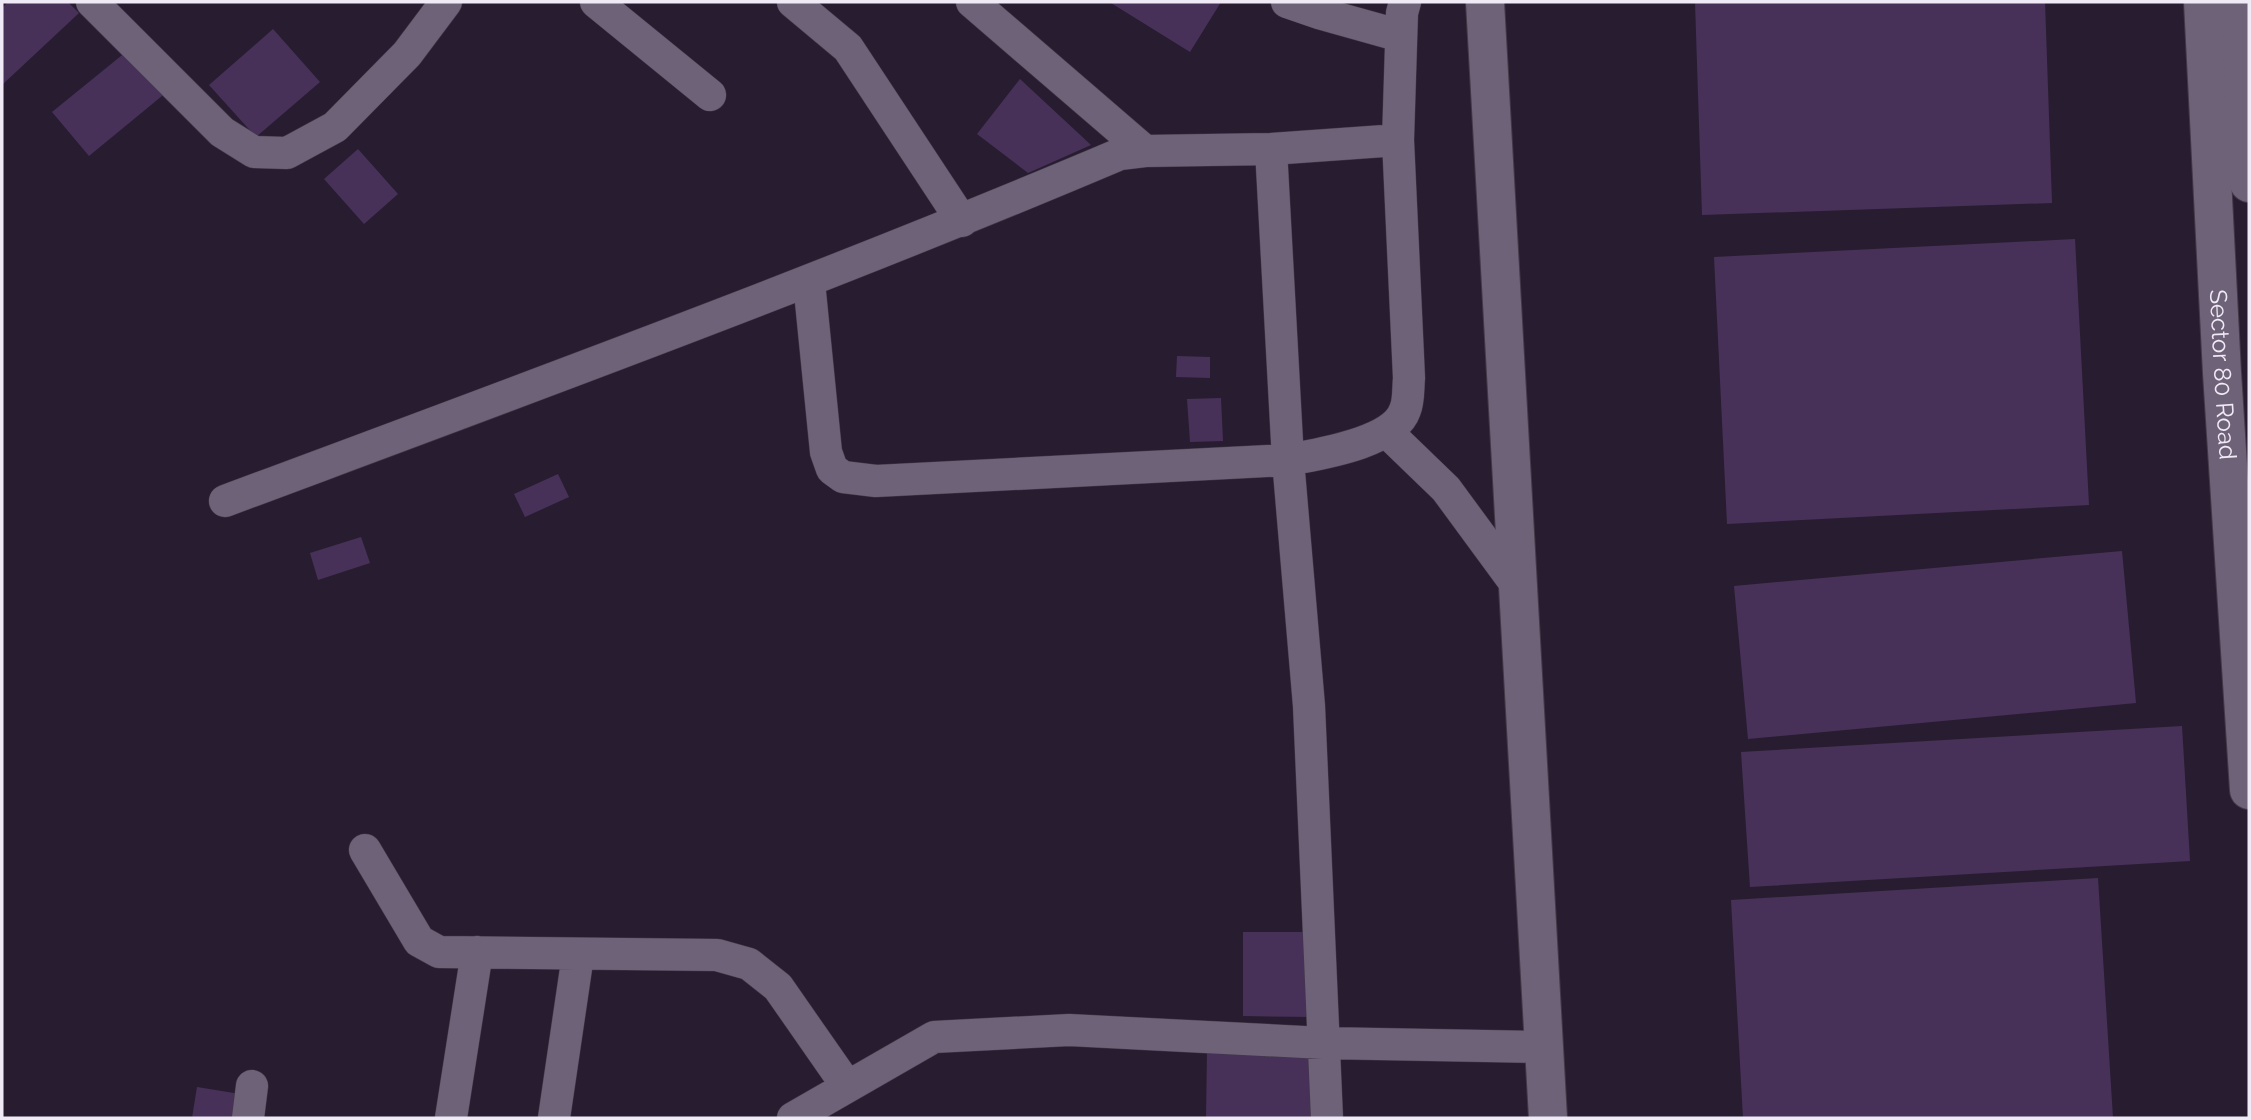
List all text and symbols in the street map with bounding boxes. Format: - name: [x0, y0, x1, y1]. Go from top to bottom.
- street label: Sector 80 Road: [2204, 289, 2243, 461]

